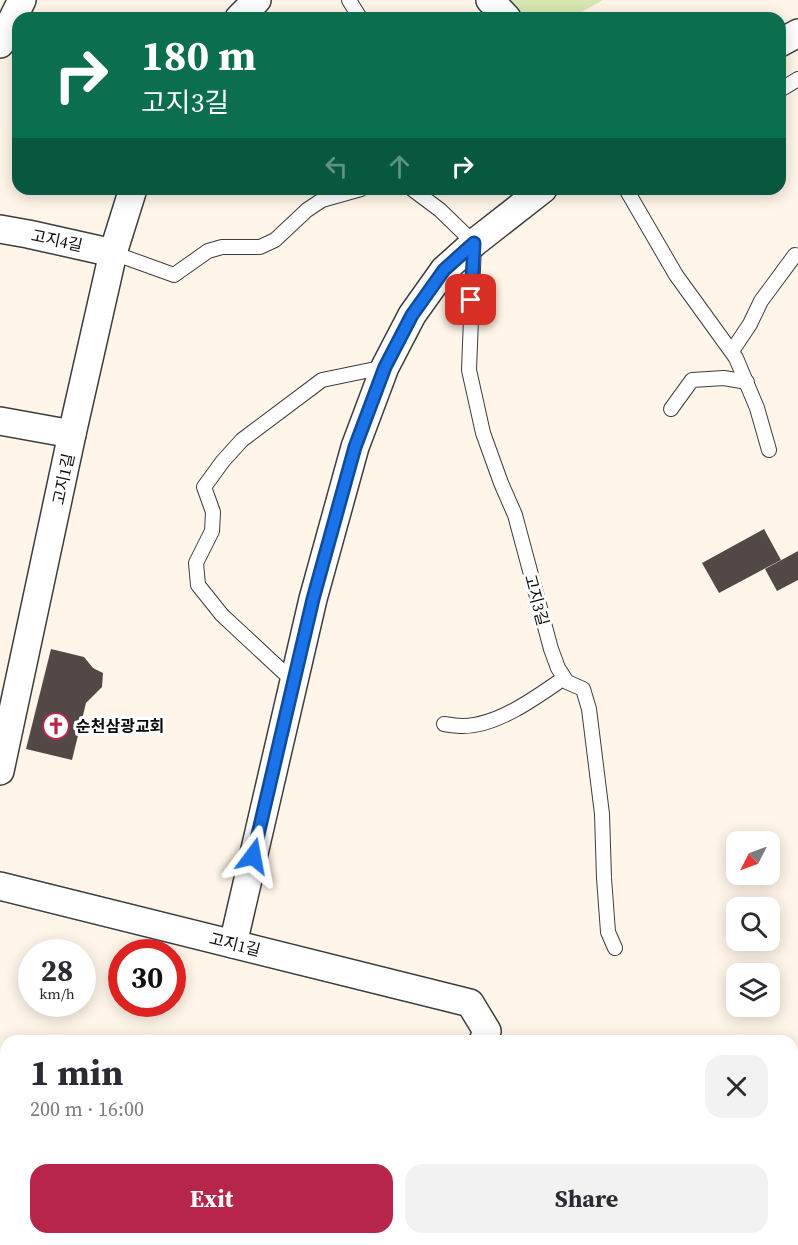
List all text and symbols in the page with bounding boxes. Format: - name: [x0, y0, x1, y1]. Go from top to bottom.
- text: 180 m: [141, 26, 256, 84]
- icon: right: [42, 36, 120, 114]
- text: 고지3길: [141, 84, 229, 121]
- icon: left: [320, 150, 353, 183]
- icon: ahead: [383, 150, 416, 183]
- icon: right: [446, 150, 479, 183]
- street label: 고지4길: [29, 224, 85, 256]
- pin: [445, 274, 496, 325]
- icon: arrive: [454, 283, 487, 316]
- street label: 고지1길: [47, 451, 79, 507]
- street label: 고지3길: [520, 572, 554, 628]
- church icon: 순천삼광교회: [41, 711, 71, 741]
- place label: 순천삼광교회: [76, 715, 164, 737]
- position arrow: [221, 824, 285, 888]
- north arrow: [726, 831, 780, 885]
- map controls: [726, 831, 780, 1017]
- button: search: [726, 897, 780, 951]
- street label: 고지1길: [207, 927, 263, 961]
- speed limit sign: 30: [108, 939, 186, 1017]
- text: 28: [41, 950, 73, 991]
- button: layers: [726, 963, 780, 1017]
- text: km/h: [39, 983, 75, 1004]
- text: 1 min: [30, 1048, 123, 1097]
- button: close: [705, 1055, 768, 1118]
- text: 200 m · 16:00: [30, 1095, 144, 1123]
- button: Exit: [30, 1164, 393, 1233]
- button: Share: [405, 1164, 768, 1233]

